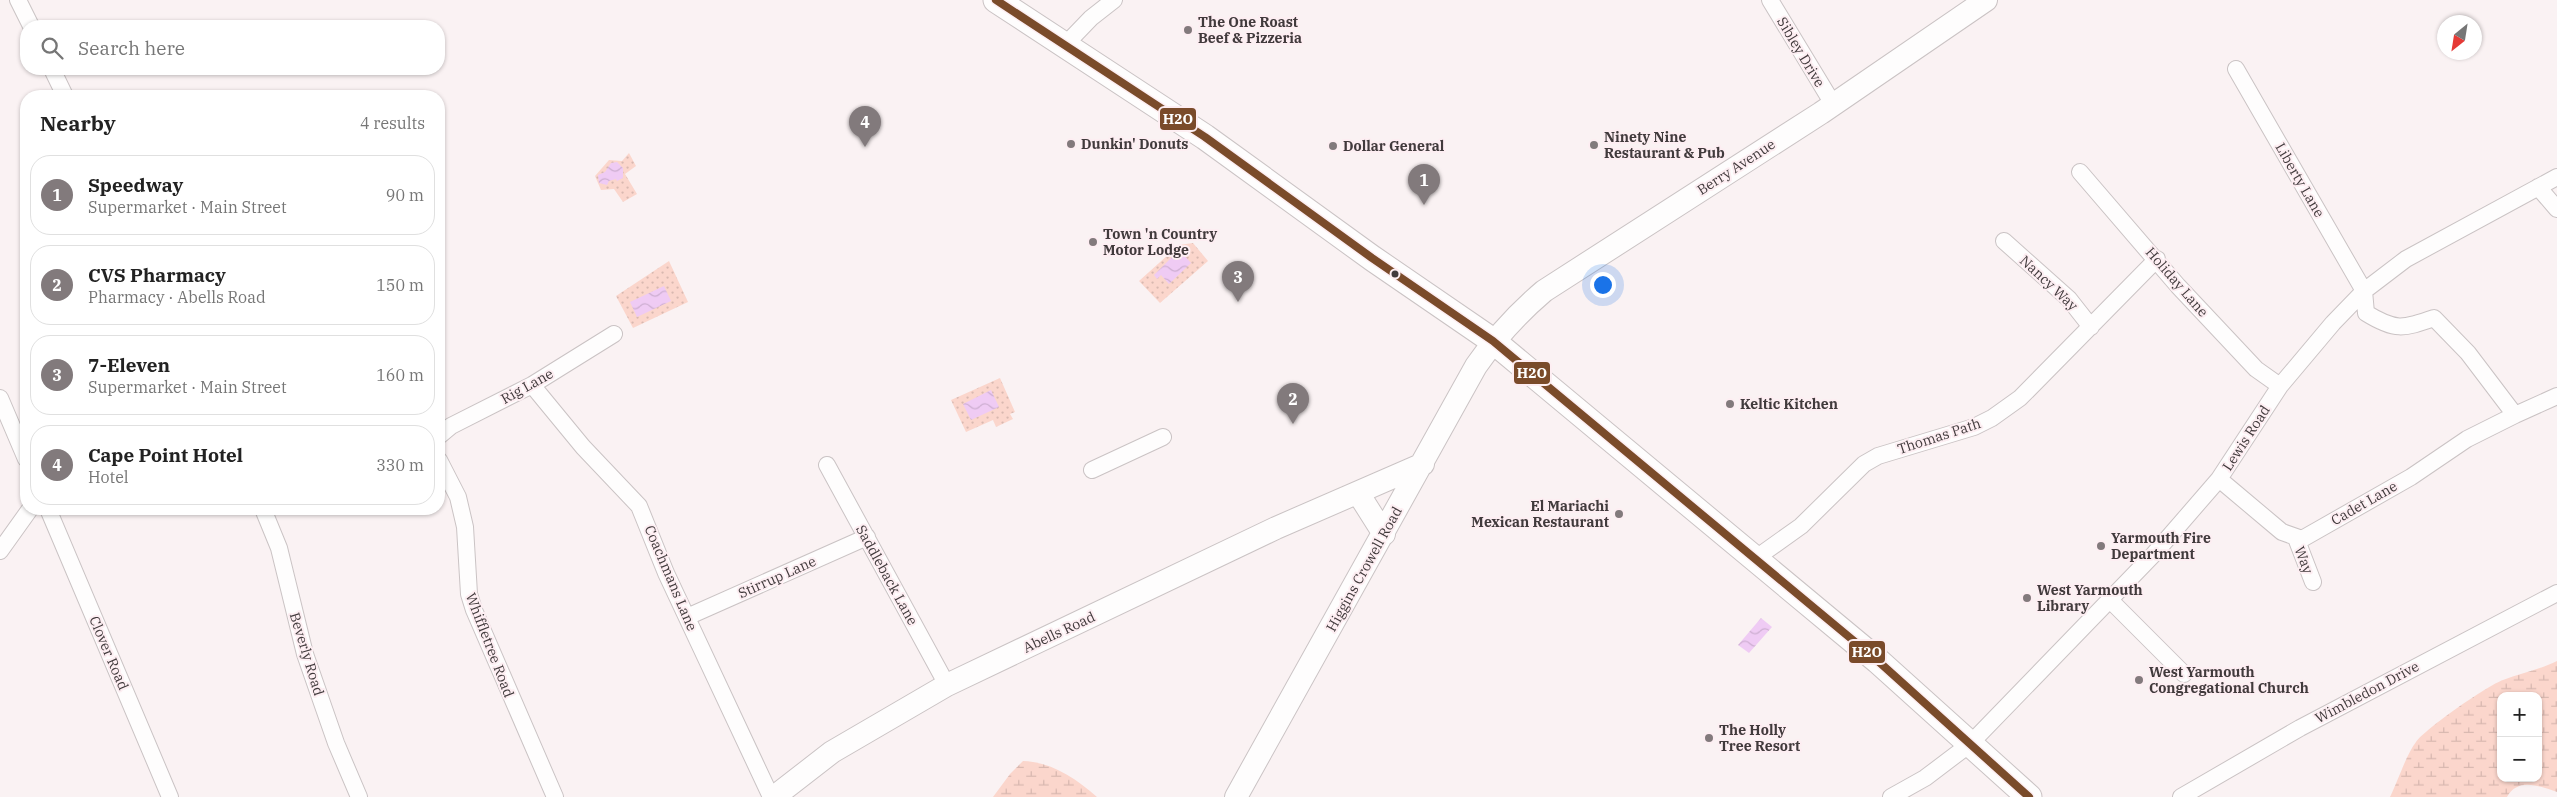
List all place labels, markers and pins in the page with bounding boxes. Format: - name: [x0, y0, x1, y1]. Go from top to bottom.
- place label: The One Roast Beef & Pizzeria: [1198, 13, 1302, 47]
- marker: The One Roast Beef & Pizzeria: [1182, 24, 1194, 36]
- pin: 4: [849, 106, 881, 147]
- place label: Ninety Nine Restaurant & Pub: [1604, 128, 1725, 162]
- place label: Dunkin' Donuts: [1081, 135, 1188, 153]
- place label: Dollar General: [1343, 137, 1445, 155]
- marker: Dunkin' Donuts: [1065, 138, 1077, 150]
- marker: Ninety Nine Restaurant & Pub: [1588, 139, 1600, 151]
- marker: Dollar General: [1327, 140, 1339, 152]
- pin: 1: [1408, 164, 1440, 205]
- place label: Town 'n Country Motor Lodge: [1103, 225, 1217, 259]
- marker: Town 'n Country Motor Lodge: [1087, 236, 1099, 248]
- pin: 3: [1222, 261, 1254, 302]
- unlabelled marker: [1390, 269, 1400, 279]
- pin: 2: [1277, 383, 1309, 424]
- place label: Keltic Kitchen: [1740, 395, 1838, 413]
- marker: Keltic Kitchen: [1724, 398, 1736, 410]
- place label: El Mariachi Mexican Restaurant: [1471, 497, 1609, 531]
- marker: El Mariachi Mexican Restaurant: [1613, 508, 1625, 520]
- place label: Yarmouth Fire Department: [2111, 529, 2211, 563]
- marker: Yarmouth Fire Department: [2095, 540, 2107, 552]
- place label: West Yarmouth Library: [2037, 581, 2143, 615]
- marker: West Yarmouth Library: [2021, 592, 2033, 604]
- place label: West Yarmouth Congregational Church: [2149, 663, 2309, 697]
- marker: West Yarmouth Congregational Church: [2133, 674, 2145, 686]
- place label: The Holly Tree Resort: [1719, 721, 1800, 755]
- marker: The Holly Tree Resort: [1703, 732, 1715, 744]

